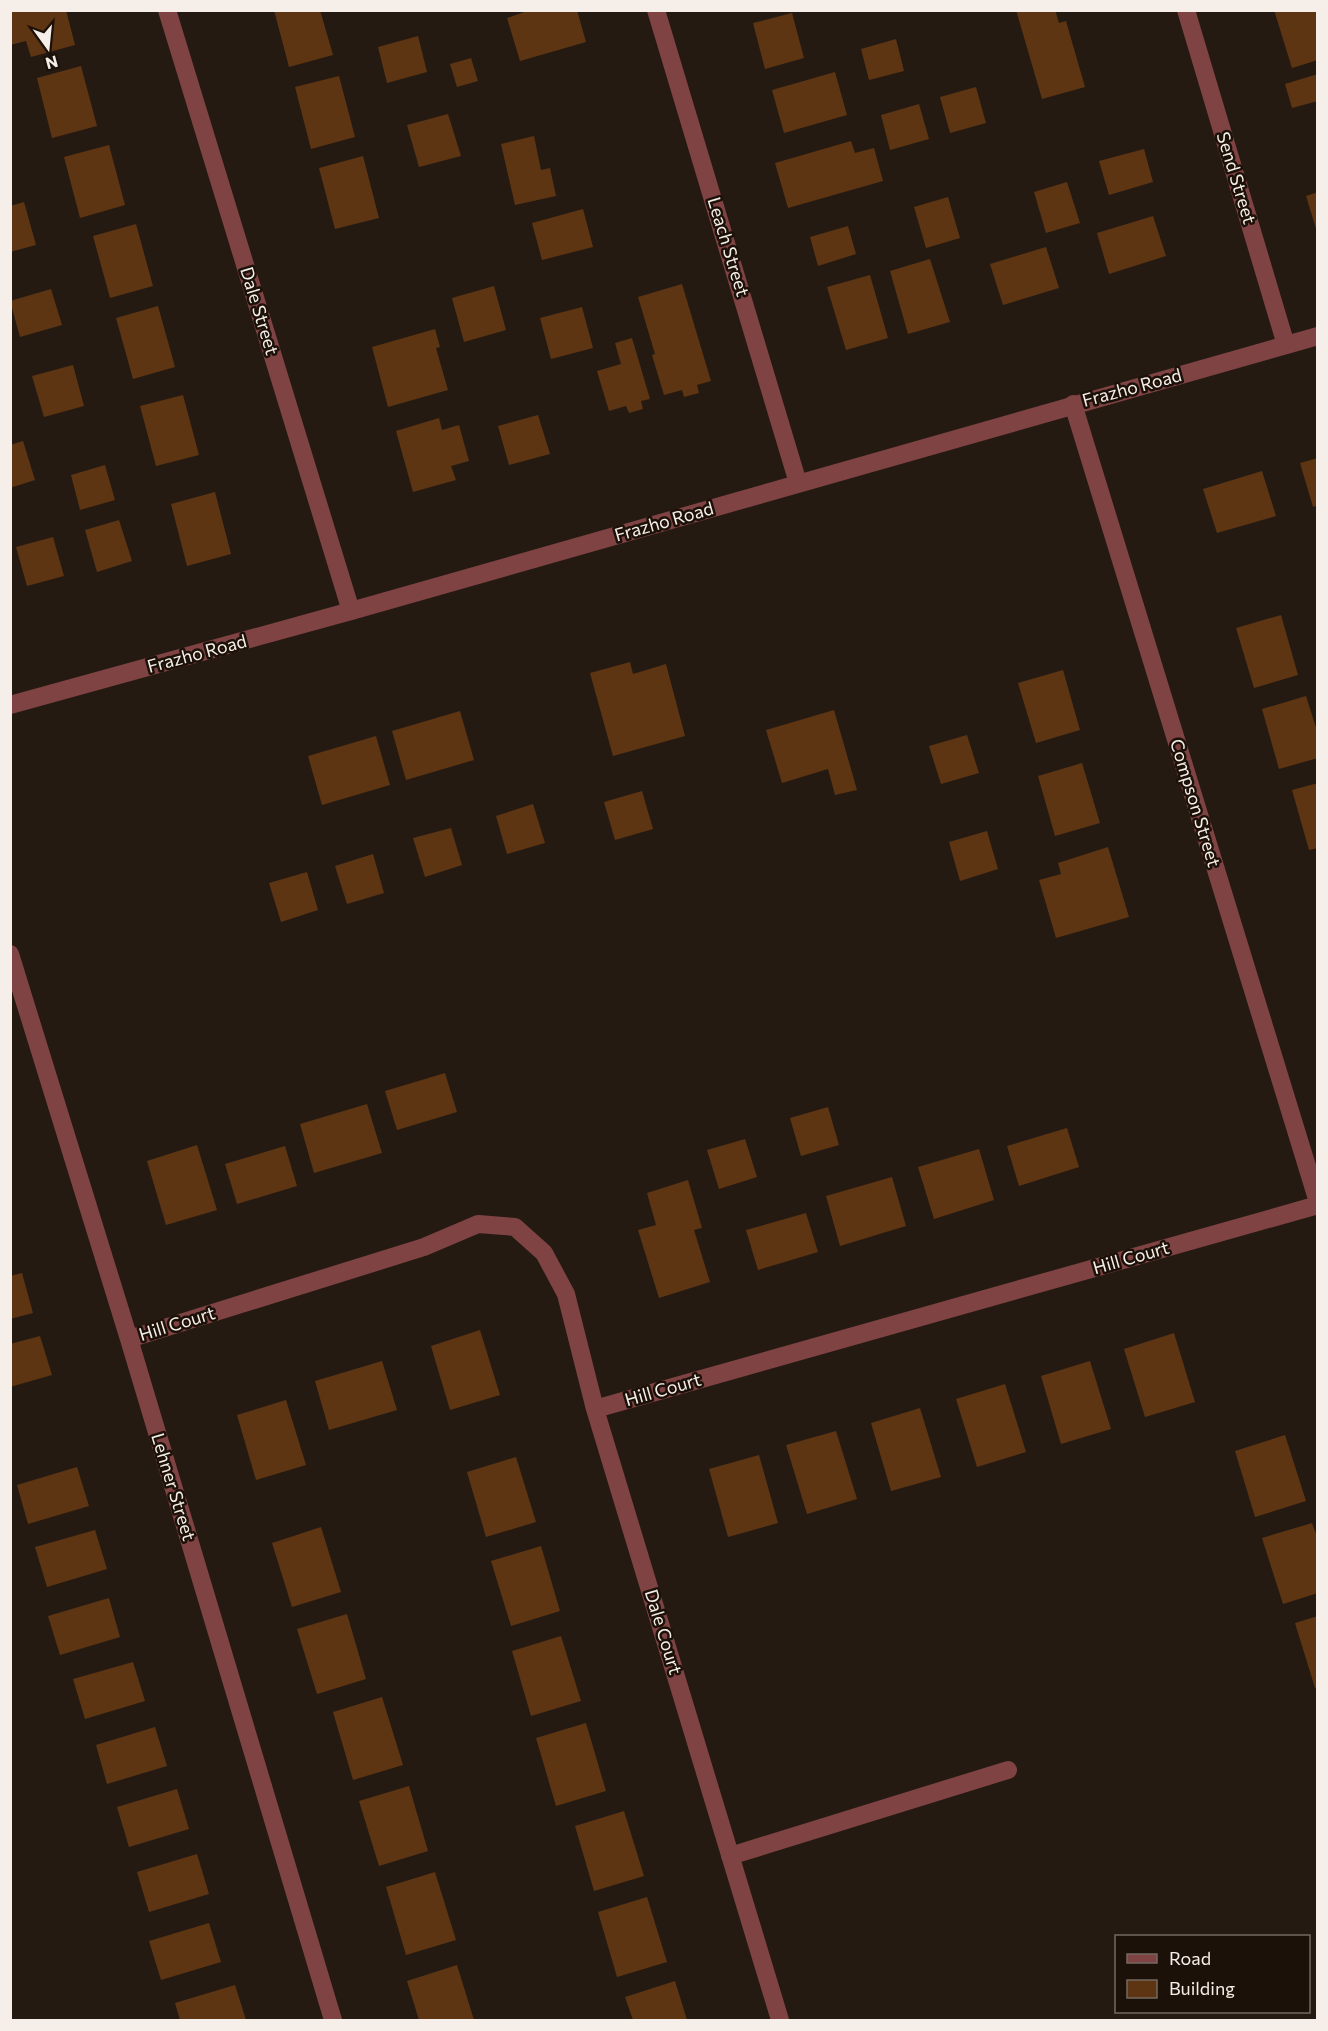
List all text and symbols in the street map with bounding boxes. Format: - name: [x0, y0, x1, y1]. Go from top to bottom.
- north arrow: [18, 18, 78, 78]
- text: N: [44, 52, 60, 74]
- street label: Send Street: [1213, 129, 1261, 226]
- street label: Leach Street: [703, 194, 754, 299]
- street label: Dale Street: [236, 264, 284, 357]
- street label: Frazho Road: [1080, 363, 1184, 411]
- street label: Frazho Road: [612, 496, 716, 546]
- street label: Frazho Road: [145, 629, 249, 677]
- street label: Compson Street: [1166, 736, 1226, 869]
- street label: Hill Court: [1090, 1236, 1171, 1278]
- street label: Hill Court: [136, 1301, 217, 1345]
- street label: Hill Court: [622, 1368, 703, 1410]
- street label: Lehner Street: [147, 1430, 201, 1543]
- street label: Dale Court: [641, 1586, 687, 1677]
- legend: [1115, 1935, 1310, 2013]
- text: Road: [1169, 1947, 1211, 1969]
- text: Building: [1169, 1977, 1235, 1999]

